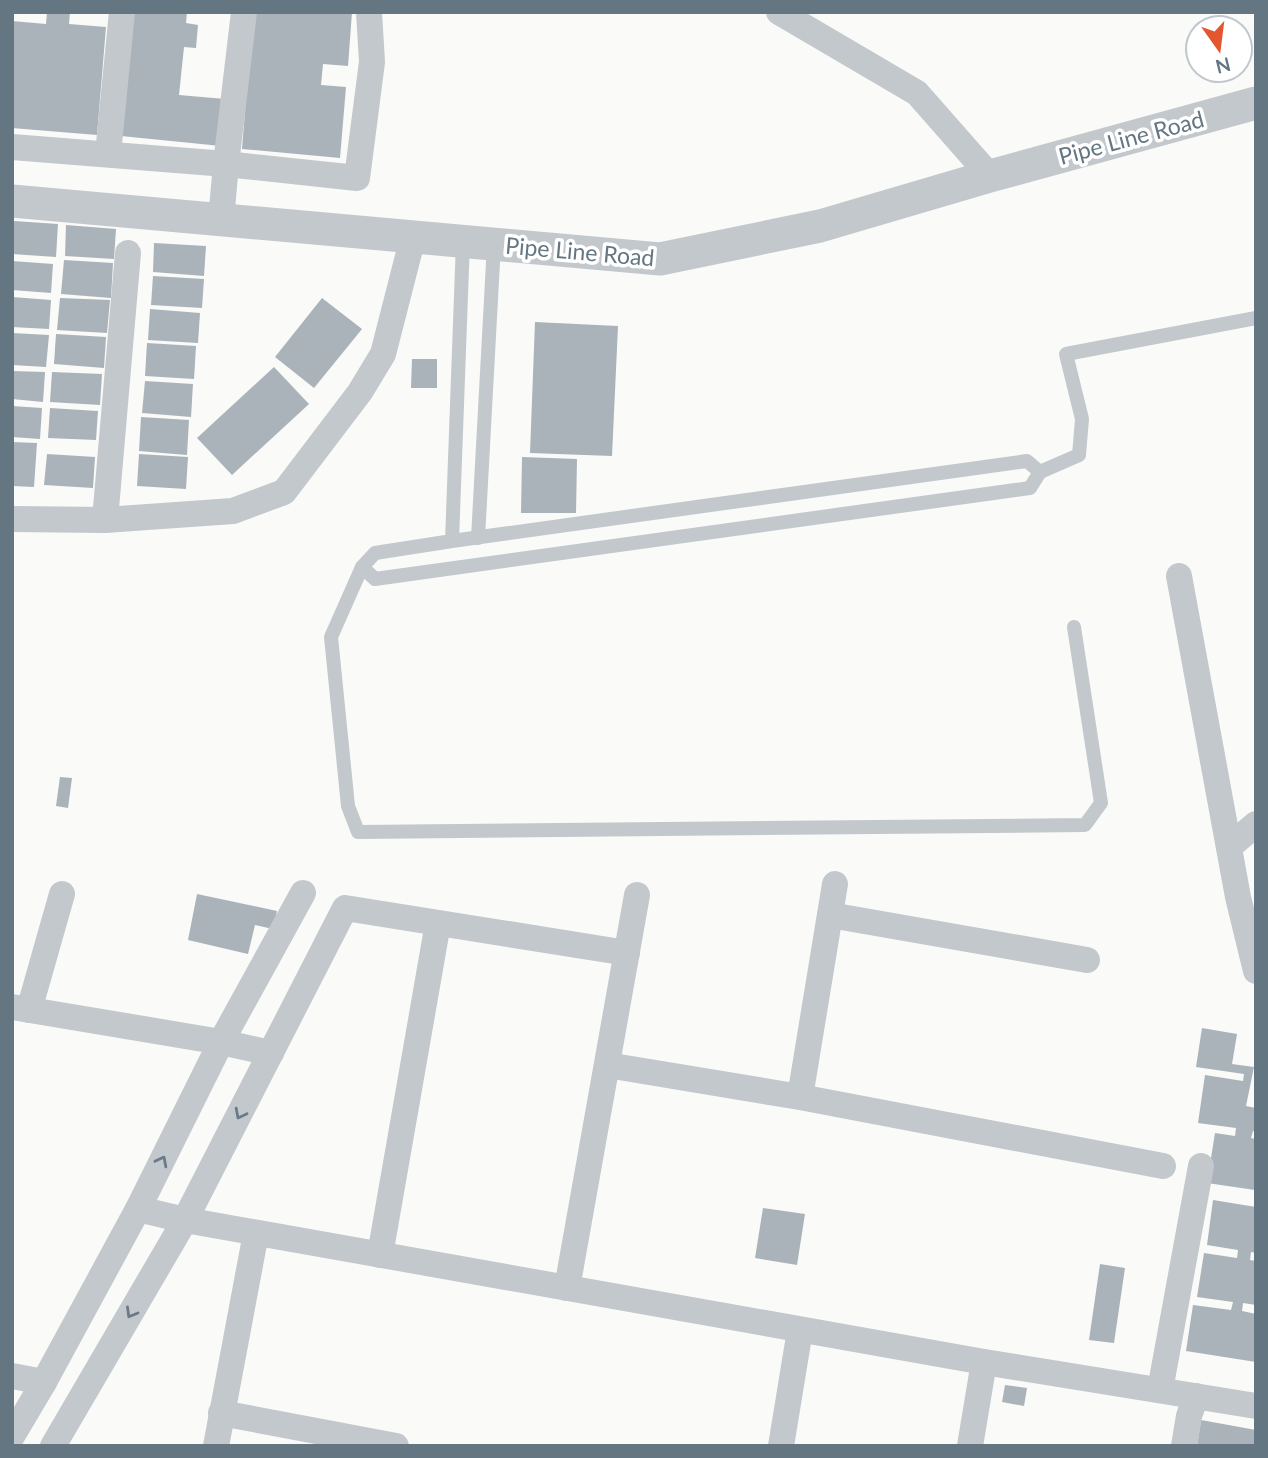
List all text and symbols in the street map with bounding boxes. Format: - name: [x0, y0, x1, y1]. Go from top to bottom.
- north arrow: [1184, 14, 1254, 84]
- text: N: [1213, 53, 1233, 79]
- street label: Pipe Line Road: [1055, 104, 1207, 170]
- street label: Pipe Line Road: [504, 231, 656, 271]
- one-way arrow: [234, 1106, 248, 1119]
- one-way arrow: [153, 1156, 167, 1168]
- one-way arrow: [126, 1305, 139, 1318]

